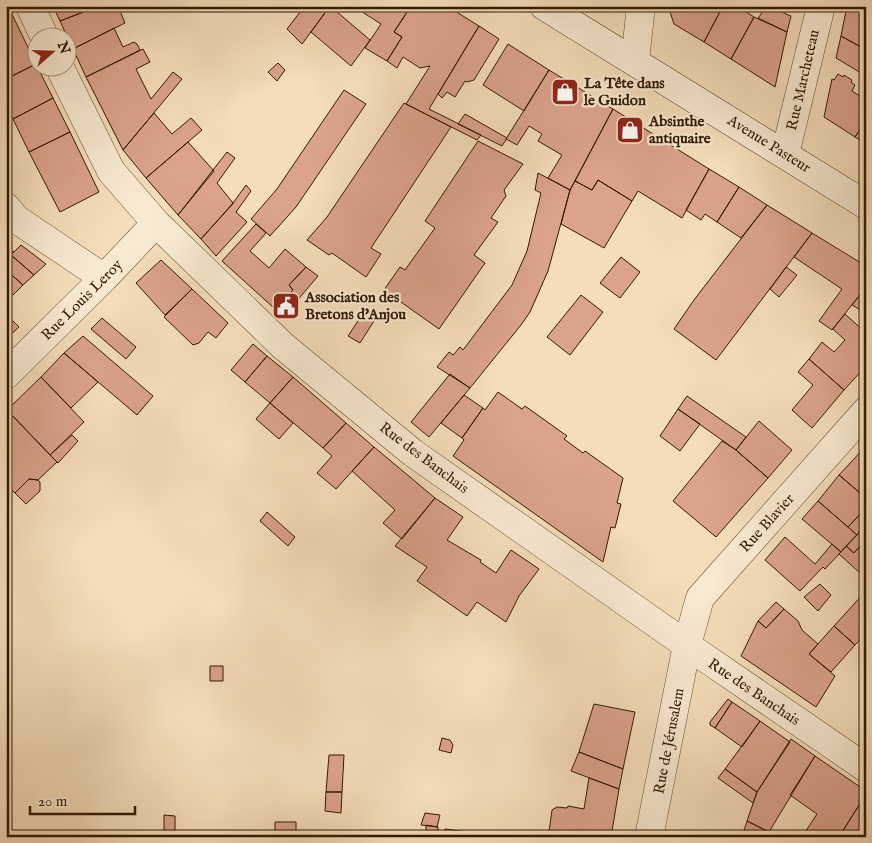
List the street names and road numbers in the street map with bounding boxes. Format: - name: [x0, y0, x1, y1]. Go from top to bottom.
- street label: Rue Marcheteau: [782, 28, 824, 132]
- street label: Avenue Pasteur: [723, 110, 815, 177]
- street label: Rue Louis Leroy: [37, 255, 127, 345]
- street label: Rue des Banchais: [375, 418, 473, 498]
- street label: Rue Blavier: [736, 489, 799, 556]
- street label: Rue des Banchais: [704, 654, 804, 730]
- street label: Rue de Jérusalem: [649, 686, 689, 796]

